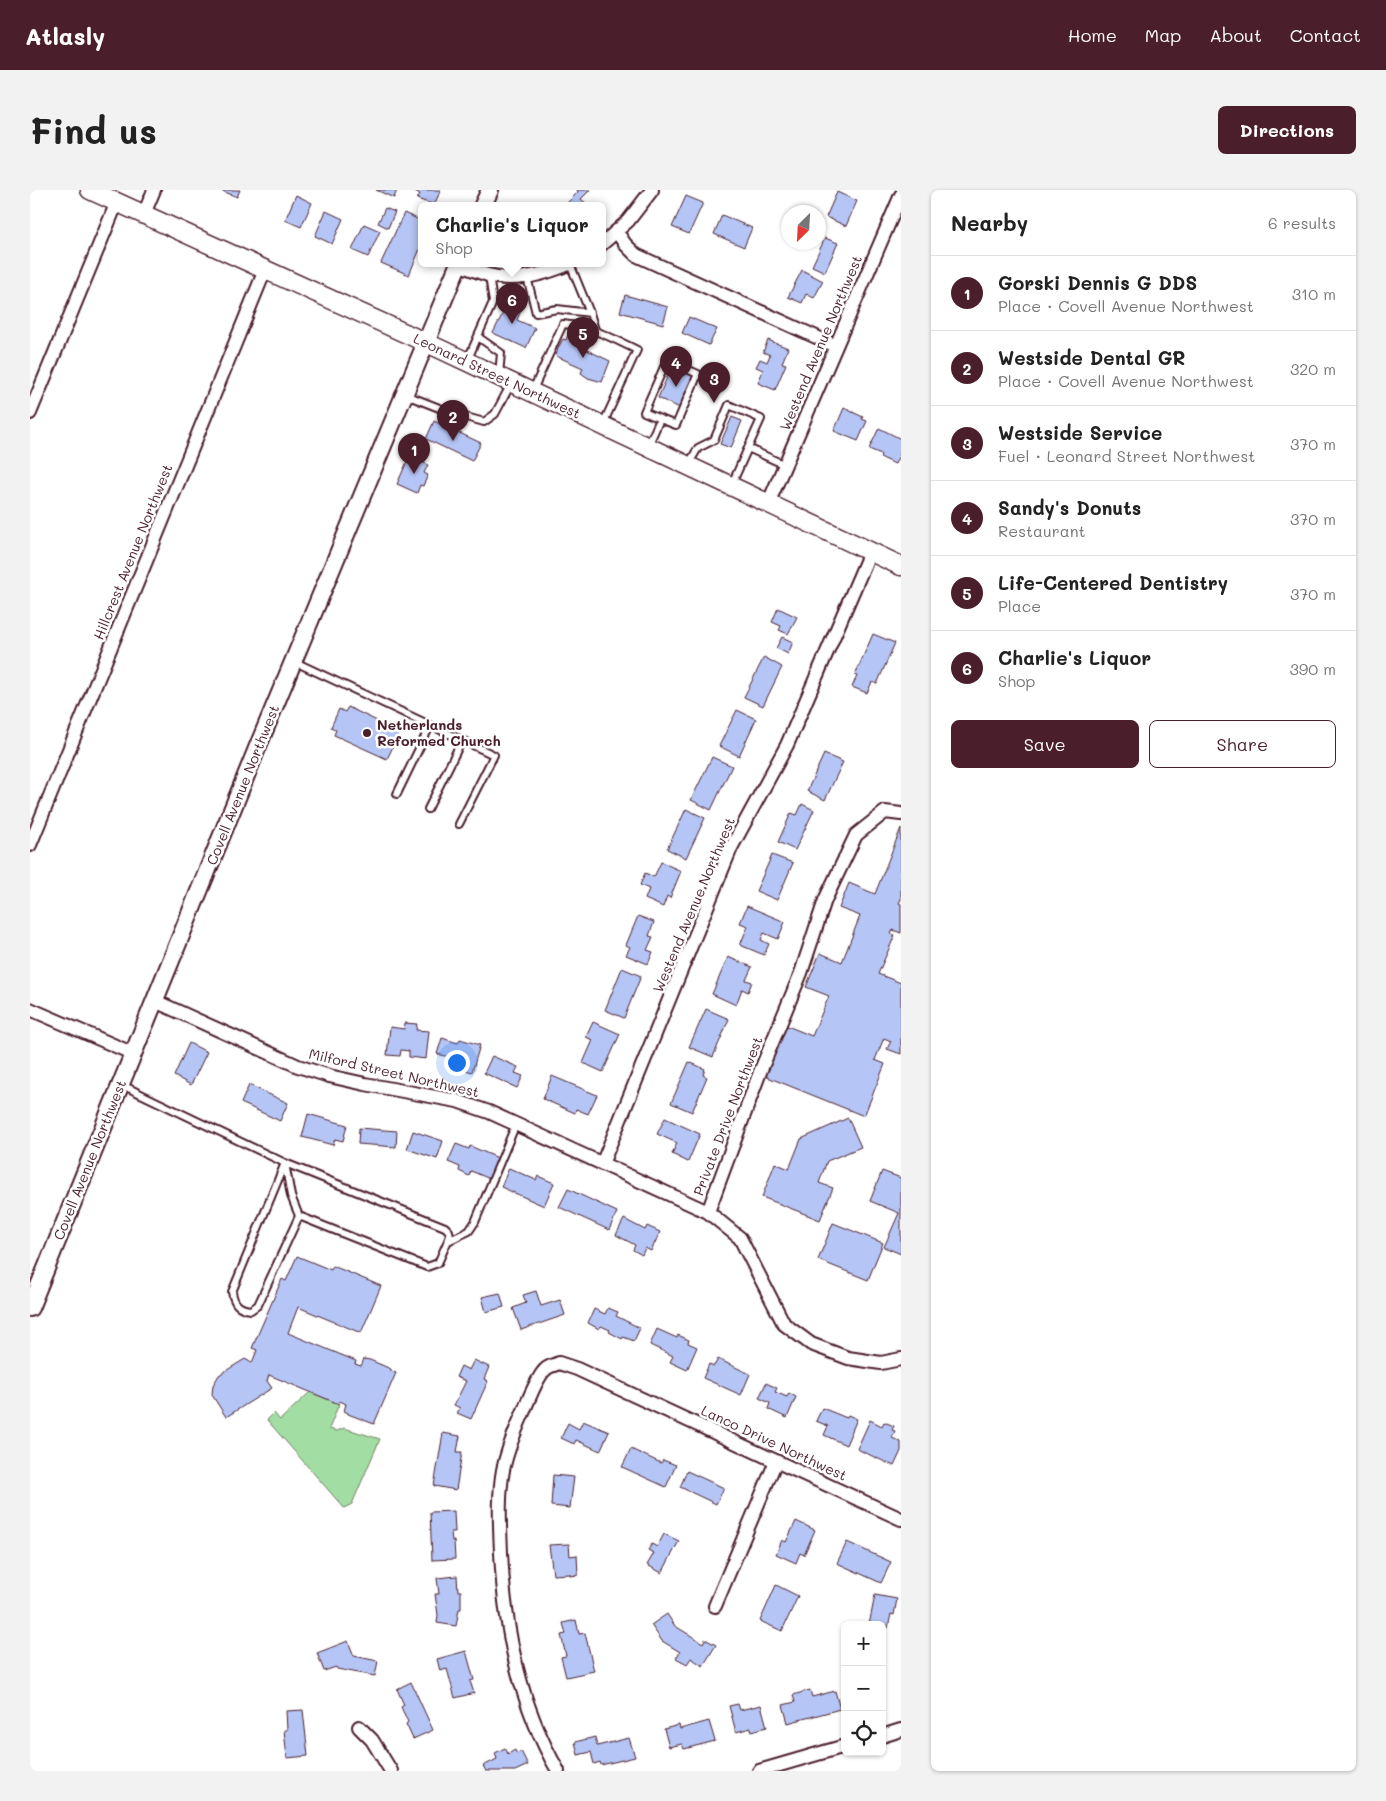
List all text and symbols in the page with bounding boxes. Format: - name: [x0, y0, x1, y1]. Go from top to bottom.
- text: Atlasly: [25, 20, 105, 51]
- text: Home: [1068, 23, 1117, 47]
- text: Map: [1145, 23, 1181, 47]
- text: About: [1209, 23, 1262, 47]
- text: Contact: [1290, 23, 1361, 47]
- button: Directions: [1218, 106, 1356, 154]
- text: Find us: [30, 107, 157, 153]
- popup: [418, 202, 606, 267]
- north arrow: [781, 205, 826, 250]
- text: Nearby: [951, 209, 1028, 236]
- text: Charlie's Liquor: [435, 212, 589, 237]
- text: 6 results: [1268, 212, 1336, 233]
- text: Shop: [435, 237, 473, 258]
- street label: Westend Avenue Northwest: [775, 252, 866, 433]
- text: Gorski Dennis G DDS: [998, 270, 1197, 295]
- pin: 6: [496, 283, 528, 324]
- text: 1: [963, 283, 971, 304]
- text: 310 m: [1292, 283, 1336, 304]
- text: Place · Covell Avenue Northwest: [998, 295, 1254, 316]
- pin: 5: [567, 317, 599, 358]
- street label: Leonard Street Northwest: [411, 328, 584, 423]
- text: Westside Dental GR: [998, 345, 1185, 370]
- pin: 4: [660, 346, 692, 387]
- text: 2: [963, 358, 971, 379]
- text: 320 m: [1290, 358, 1336, 379]
- pin: 3: [698, 362, 730, 403]
- text: Place · Covell Avenue Northwest: [998, 370, 1254, 391]
- pin: 2: [437, 400, 469, 441]
- text: Westside Service: [998, 420, 1162, 445]
- pin: 1: [398, 433, 430, 474]
- text: 3: [962, 433, 972, 454]
- text: 370 m: [1290, 433, 1336, 454]
- text: Fuel · Leonard Street Northwest: [998, 445, 1255, 466]
- street label: Hillcrest Avenue Northwest: [89, 461, 177, 642]
- text: Sandy's Donuts: [998, 495, 1141, 520]
- text: 4: [962, 508, 972, 529]
- text: 370 m: [1290, 508, 1336, 529]
- text: Restaurant: [998, 520, 1086, 541]
- text: Life-Centered Dentistry: [998, 570, 1228, 595]
- text: 5: [962, 583, 972, 604]
- text: 370 m: [1290, 583, 1336, 604]
- text: Place: [998, 595, 1041, 616]
- text: Charlie's Liquor: [998, 645, 1151, 670]
- text: 6: [962, 658, 972, 679]
- text: 390 m: [1289, 658, 1336, 679]
- text: Shop: [998, 670, 1035, 691]
- street label: Covell Avenue Northwest: [202, 702, 283, 868]
- place label: Netherlands Reformed Church: [377, 715, 501, 750]
- button: Save: [951, 720, 1139, 768]
- button: Share: [1149, 720, 1336, 768]
- marker: Netherlands Reformed Church: [361, 727, 373, 739]
- street label: Westend Avenue Northwest: [648, 814, 739, 995]
- street label: Private Drive Northwest: [688, 1034, 767, 1198]
- street label: Milford Street Northwest: [307, 1044, 481, 1101]
- your location: [444, 1050, 470, 1076]
- street label: Covell Avenue Northwest: [49, 1077, 130, 1243]
- street label: Lanco Drive Northwest: [698, 1400, 850, 1485]
- map controls: [841, 1621, 886, 1756]
- button: +: [841, 1621, 886, 1666]
- button: −: [841, 1666, 886, 1711]
- button: locate: [841, 1711, 886, 1756]

